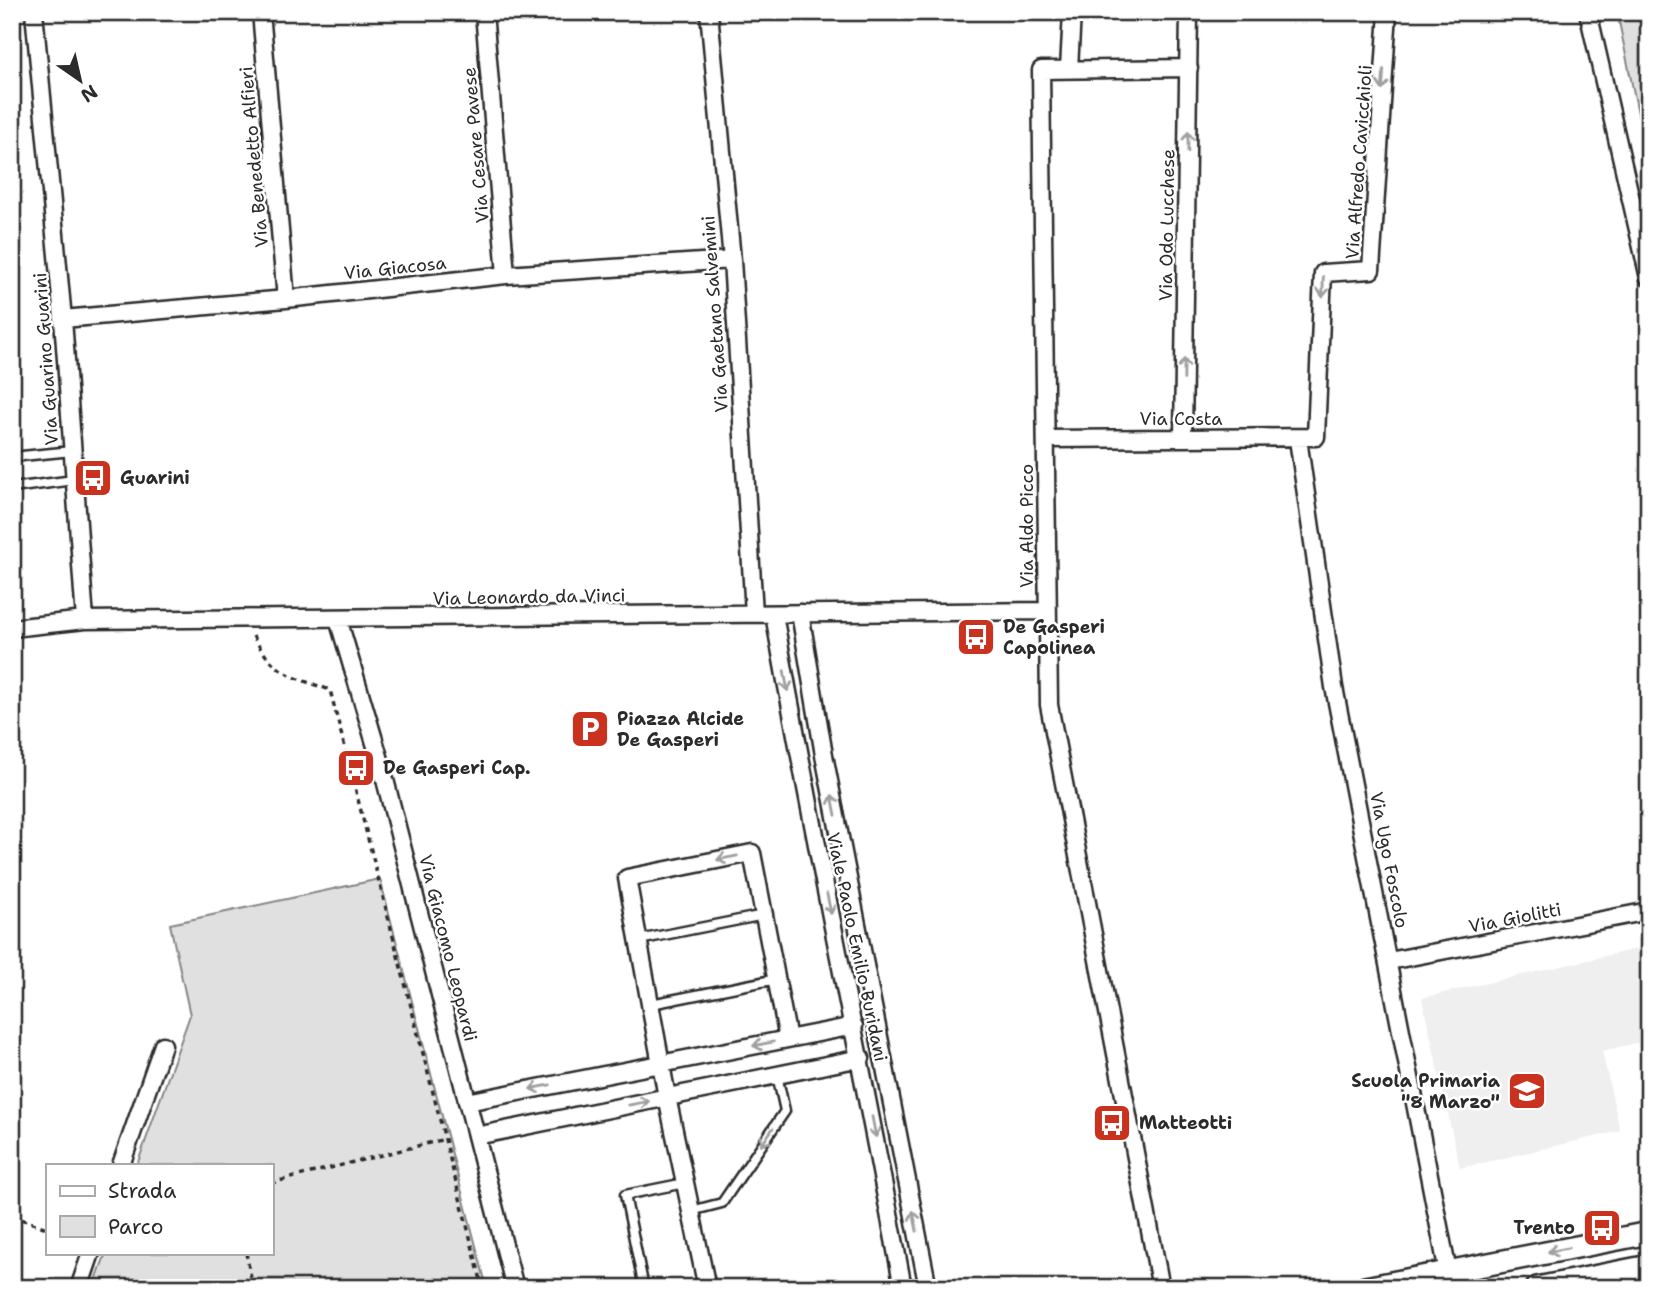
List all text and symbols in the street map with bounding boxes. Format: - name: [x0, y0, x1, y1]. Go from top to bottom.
- north arrow: [46, 46, 116, 116]
- street label: Via Alfredo Cavicchioli: [1340, 64, 1378, 260]
- street label: Via Benedetto Alfieri: [234, 65, 274, 249]
- street label: Via Cesare Pavese: [457, 66, 495, 224]
- one-way arrow: [1376, 69, 1389, 91]
- text: N: [76, 79, 102, 108]
- one-way arrow: [1181, 130, 1195, 153]
- street label: Via Odo Lucchese: [1154, 149, 1180, 301]
- street label: Via Gaetano Salvemini: [696, 215, 734, 413]
- street label: Via Giacosa: [342, 251, 448, 285]
- street label: Via Guarino Guarini: [28, 272, 64, 446]
- one-way arrow: [1316, 276, 1329, 299]
- one-way arrow: [1177, 358, 1191, 381]
- street label: Via Costa: [1140, 407, 1222, 431]
- bus stop icon: Guarini: [72, 457, 114, 499]
- street label: Via Aldo Picco: [1015, 464, 1039, 588]
- place label: Guarini: [120, 466, 190, 490]
- street label: Via Leonardo da Vinci: [432, 583, 626, 611]
- place label: De Gasperi Capolinea: [1003, 615, 1105, 660]
- bus stop icon: De Gasperi Capolinea: [955, 616, 997, 658]
- one-way arrow: [780, 669, 793, 692]
- place label: Piazza Alcide De Gasperi: [617, 707, 744, 752]
- parking icon: Piazza Alcide De Gasperi: [569, 708, 611, 750]
- bus stop icon: De Gasperi Cap.: [335, 747, 377, 789]
- place label: De Gasperi Cap.: [383, 756, 531, 780]
- street label: Via Ugo Foscolo: [1364, 790, 1414, 930]
- one-way arrow: [827, 794, 840, 817]
- street label: Viale Paolo Emilio Buridani: [821, 830, 893, 1064]
- street label: Via Giacomo Leopardi: [413, 852, 483, 1044]
- one-way arrow: [716, 852, 739, 865]
- one-way arrow: [823, 892, 837, 915]
- street label: Via Giolitti: [1467, 897, 1563, 939]
- one-way arrow: [752, 1037, 775, 1051]
- place label: Scuola Primaria "8 Marzo": [1351, 1069, 1501, 1114]
- school or university icon: Scuola Primaria "8 Marzo": [1506, 1070, 1548, 1112]
- one-way arrow: [529, 1081, 552, 1095]
- one-way arrow: [627, 1096, 650, 1110]
- bus stop icon: Matteotti: [1091, 1102, 1133, 1144]
- place label: Matteotti: [1139, 1111, 1232, 1135]
- one-way arrow: [867, 1115, 881, 1138]
- one-way arrow: [760, 1127, 774, 1146]
- legend: [46, 1164, 273, 1254]
- text: Strada: [108, 1177, 176, 1205]
- bus stop icon: Trento: [1581, 1207, 1623, 1249]
- one-way arrow: [908, 1210, 921, 1233]
- text: Parco: [108, 1213, 163, 1241]
- place label: Trento: [1514, 1216, 1575, 1240]
- one-way arrow: [1547, 1244, 1570, 1258]

